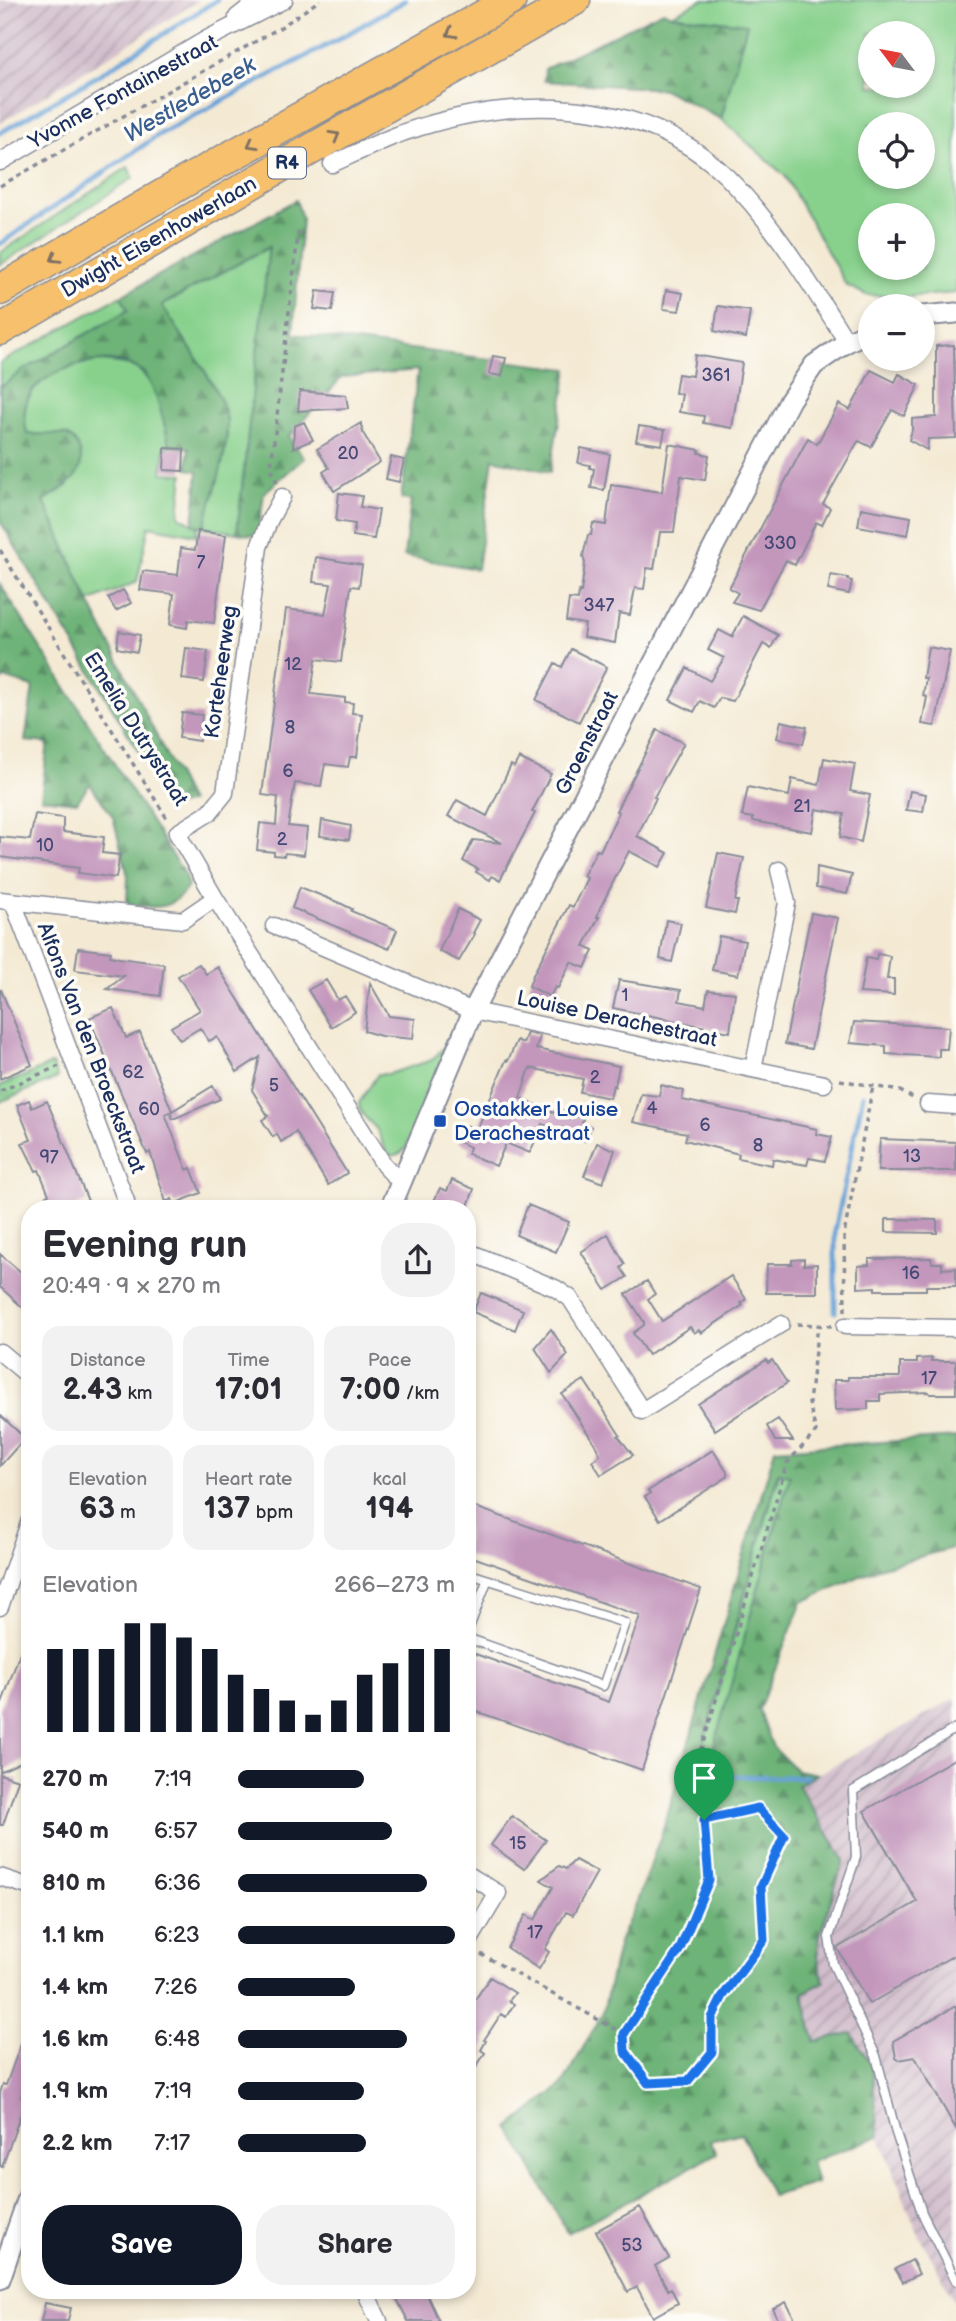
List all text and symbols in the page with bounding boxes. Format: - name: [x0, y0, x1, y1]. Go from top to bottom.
- north arrow: [858, 21, 934, 98]
- map controls: [858, 21, 935, 371]
- one-way arrow: [446, 25, 458, 38]
- street label: Yvonne Fontainestraat: [23, 29, 223, 155]
- water label: Westledebeek: [119, 51, 262, 149]
- button: locate: [858, 112, 935, 189]
- one-way arrow: [327, 131, 340, 144]
- one-way arrow: [247, 136, 259, 149]
- road number: R4: [268, 148, 306, 178]
- street label: Dwight Eisenhowerlaan: [57, 171, 261, 303]
- button: +: [858, 203, 935, 280]
- one-way arrow: [50, 250, 63, 263]
- button: −: [858, 294, 935, 371]
- house number: 361: [701, 365, 731, 386]
- house number: 20: [337, 443, 359, 464]
- house number: 330: [764, 533, 796, 554]
- house number: 7: [197, 552, 206, 573]
- house number: 347: [584, 595, 615, 616]
- street label: Korteheerweg: [199, 604, 243, 740]
- street label: Emelia Dutrystraat: [79, 648, 194, 811]
- house number: 12: [284, 654, 302, 675]
- street label: Groenstraat: [550, 686, 624, 799]
- house number: 8: [285, 717, 295, 738]
- house number: 6: [283, 761, 294, 782]
- house number: 21: [793, 796, 811, 817]
- house number: 2: [277, 829, 288, 850]
- house number: 10: [36, 835, 54, 856]
- street label: Alfons Van den Broeckstraat: [32, 919, 151, 1178]
- house number: 1: [622, 985, 628, 1006]
- street label: Louise Derachestraat: [514, 986, 720, 1053]
- house number: 62: [122, 1062, 144, 1083]
- house number: 2: [590, 1067, 601, 1088]
- house number: 5: [269, 1075, 279, 1096]
- place label: Oostakker Louise Derachestraat: [454, 1097, 618, 1146]
- house number: 4: [647, 1098, 658, 1119]
- house number: 60: [138, 1099, 160, 1120]
- marker: Oostakker Louise Derachestraat: [432, 1113, 448, 1129]
- house number: 6: [700, 1115, 711, 1136]
- house number: 8: [753, 1135, 763, 1156]
- house number: 13: [903, 1146, 921, 1167]
- house number: 97: [39, 1147, 59, 1168]
- text: Evening run: [42, 1223, 247, 1268]
- button: share: [381, 1223, 455, 1297]
- house number: 16: [902, 1263, 920, 1284]
- text: 20:49 · 9 × 270 m: [42, 1272, 221, 1300]
- text: Distance: [70, 1349, 145, 1372]
- text: Time: [227, 1349, 270, 1372]
- text: Pace: [368, 1349, 411, 1372]
- house number: 17: [921, 1368, 937, 1389]
- text: 2.43: [63, 1372, 122, 1408]
- text: 17:01: [215, 1372, 282, 1408]
- text: 7:00: [340, 1372, 401, 1408]
- text: km: [122, 1382, 152, 1405]
- text: /km: [401, 1382, 439, 1405]
- text: Elevation: [68, 1468, 147, 1491]
- text: Heart rate: [205, 1468, 292, 1491]
- text: kcal: [372, 1468, 407, 1491]
- text: 63: [79, 1491, 115, 1527]
- text: 137: [204, 1491, 251, 1527]
- text: 194: [366, 1491, 413, 1527]
- text: m: [115, 1501, 136, 1524]
- text: bpm: [251, 1501, 293, 1524]
- text: Elevation: [42, 1571, 138, 1599]
- text: 266–273 m: [334, 1571, 455, 1599]
- pin: [674, 1748, 734, 1820]
- icon: arrive: [685, 1759, 723, 1797]
- text: 270 m: [42, 1765, 108, 1793]
- text: 7:19: [154, 1765, 192, 1793]
- text: 540 m: [42, 1817, 109, 1845]
- text: 6:57: [154, 1817, 197, 1845]
- house number: 15: [509, 1833, 527, 1854]
- text: 810 m: [42, 1869, 106, 1897]
- text: 6:36: [154, 1869, 201, 1897]
- text: 1.1 km: [42, 1921, 104, 1949]
- text: 6:23: [154, 1921, 200, 1949]
- house number: 17: [527, 1922, 543, 1943]
- text: 1.4 km: [42, 1973, 108, 2001]
- text: 7:26: [154, 1973, 198, 2001]
- text: 1.6 km: [42, 2025, 109, 2053]
- text: 6:48: [154, 2025, 200, 2053]
- text: 1.9 km: [42, 2077, 108, 2105]
- text: 7:19: [154, 2077, 192, 2105]
- text: 2.2 km: [42, 2129, 113, 2157]
- text: 7:17: [154, 2129, 190, 2157]
- button: Save: [42, 2205, 242, 2285]
- button: Share: [256, 2205, 455, 2285]
- house number: 53: [621, 2235, 643, 2256]

